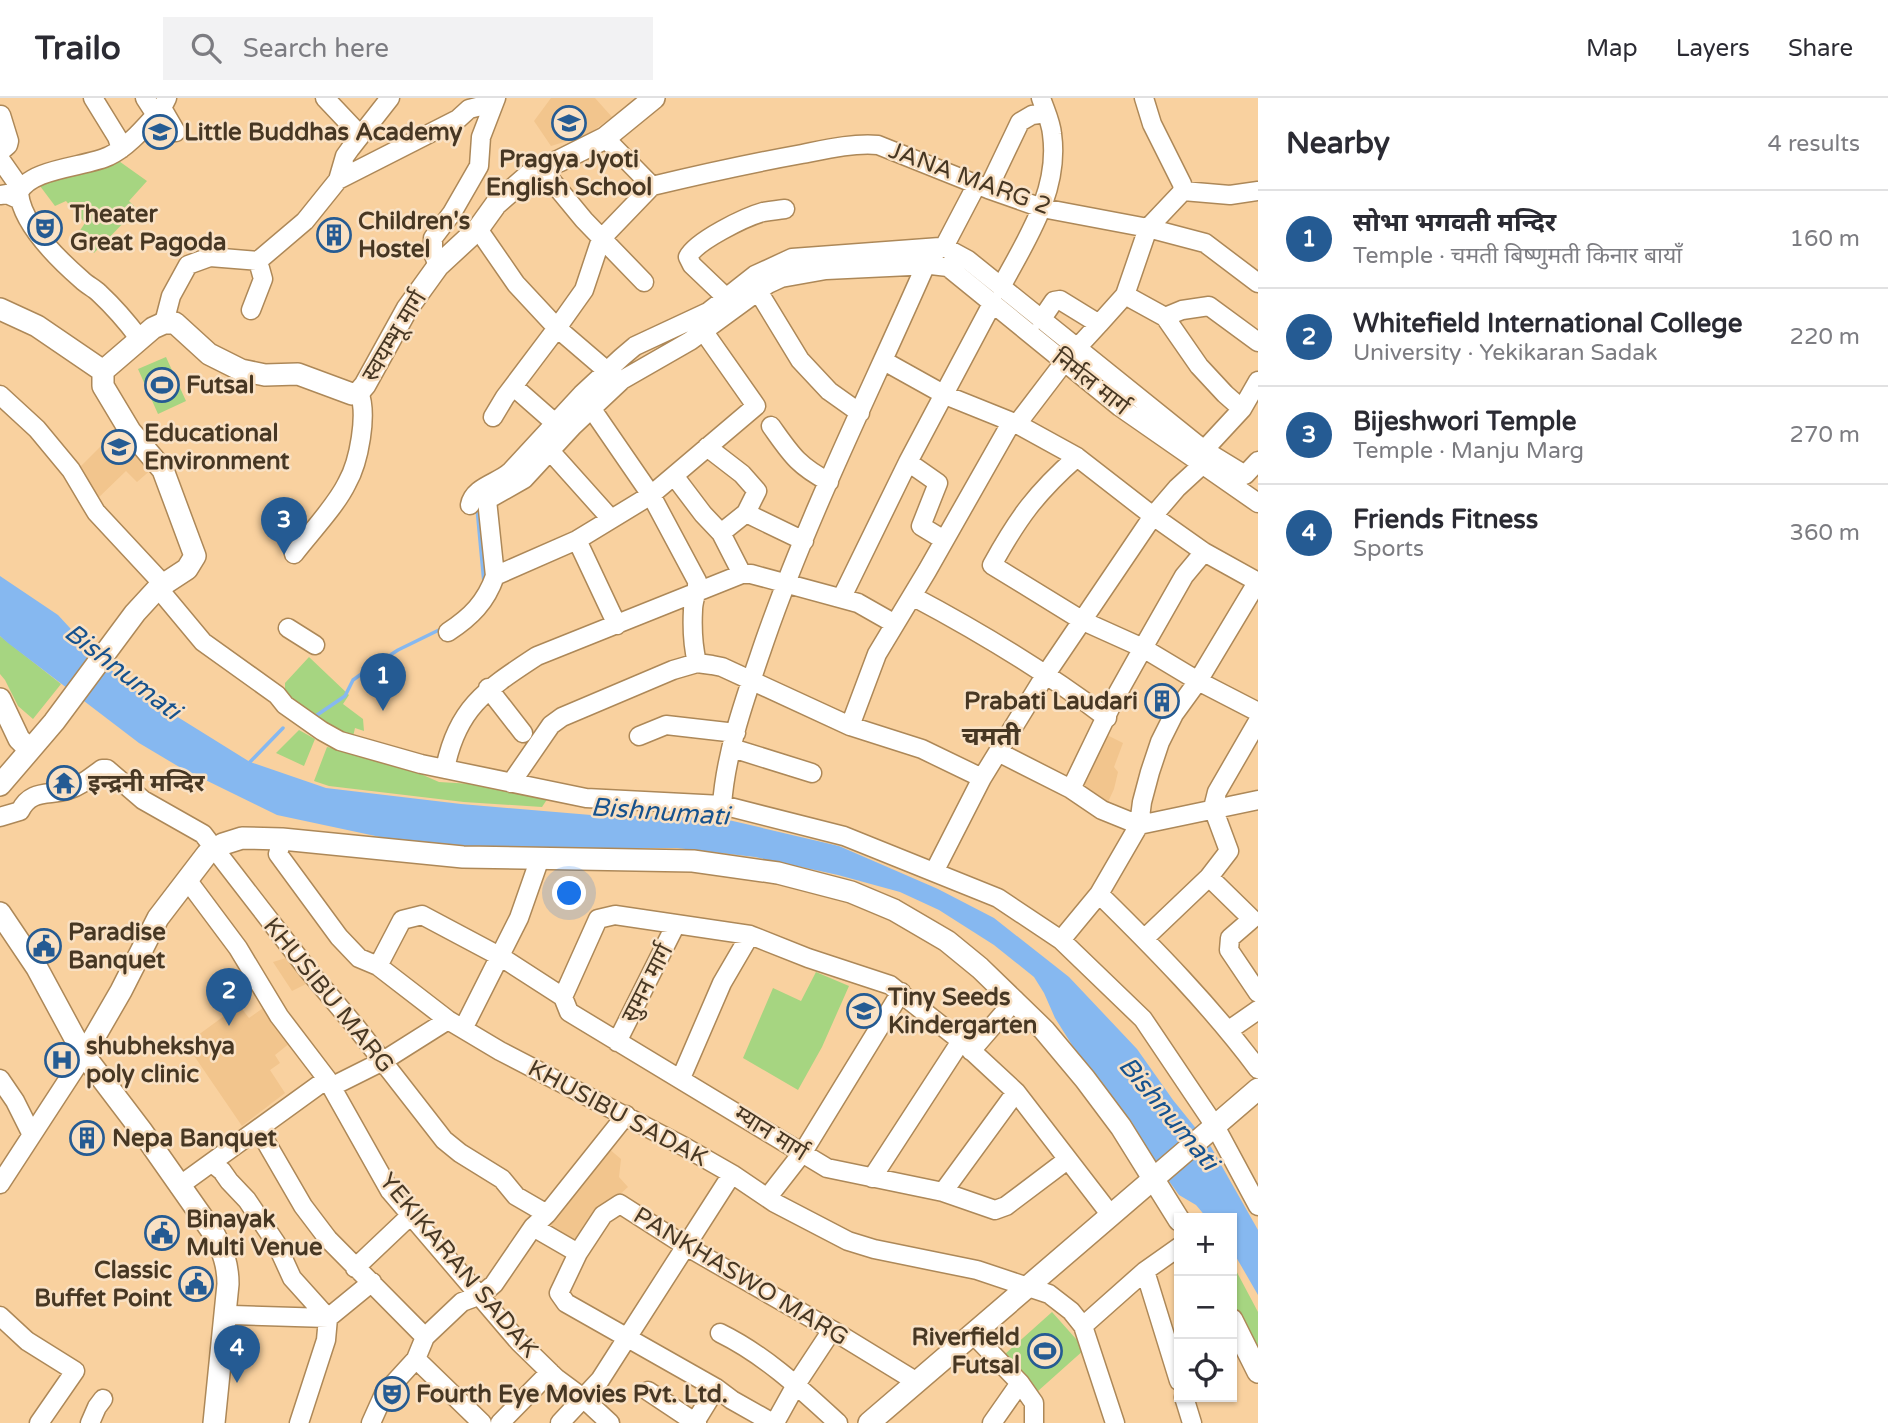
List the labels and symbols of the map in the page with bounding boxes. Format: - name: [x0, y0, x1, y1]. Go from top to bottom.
- school or university icon: Pragya Jyoti English School: [550, 104, 588, 142]
- school or university icon: Little Buddhas Academy: [141, 113, 179, 151]
- place label: Little Buddhas Academy: [184, 118, 463, 147]
- street label: JANA MARG 2: [885, 136, 1055, 221]
- place label: Pragya Jyoti English School: [486, 145, 652, 202]
- place label: Theater Great Pagoda: [69, 200, 227, 257]
- place label: Children's Hostel: [358, 207, 470, 264]
- theatre icon: Theater Great Pagoda: [26, 209, 64, 247]
- building icon: Children's Hostel: [315, 216, 353, 254]
- street label: स्वयम्भू मार्ग: [356, 285, 433, 387]
- street label: निर्मल मार्ग: [1046, 343, 1136, 422]
- sports icon: Futsal: [143, 366, 181, 404]
- place label: Futsal: [186, 371, 255, 400]
- place label: Educational Environment: [144, 419, 290, 476]
- school or university icon: Educational Environment: [100, 428, 138, 466]
- pin: 3: [261, 497, 307, 555]
- water label: Bishnumati: [58, 616, 190, 728]
- pin: 1: [360, 653, 406, 711]
- building icon: Prabati Laudari: [1143, 682, 1181, 720]
- place label: Prabati Laudari: [964, 687, 1138, 716]
- district label: चमती: [962, 721, 1022, 752]
- temple icon: इन्द्रनी मन्दिर: [45, 764, 83, 802]
- place label: इन्द्रनी मन्दिर: [88, 769, 205, 798]
- water label: Bishnumati: [590, 791, 734, 832]
- your location: [552, 876, 586, 910]
- street label: KHUSIBU MARG: [257, 912, 400, 1079]
- place label: Paradise Banquet: [68, 918, 166, 975]
- public building icon: Paradise Banquet: [25, 927, 63, 965]
- street label: सुमन मार्ग: [615, 938, 680, 1027]
- pin: 2: [206, 968, 252, 1026]
- place label: Tiny Seeds Kindergarten: [887, 983, 1037, 1040]
- school or university icon: Tiny Seeds Kindergarten: [845, 992, 883, 1030]
- place label: shubhekshya poly clinic: [86, 1032, 235, 1089]
- hospital icon: shubhekshya poly clinic: [43, 1041, 81, 1079]
- water label: Bishnumati: [1112, 1050, 1227, 1179]
- street label: KHUSIBU SADAK: [523, 1054, 713, 1173]
- street label: म्यान मार्ग: [728, 1100, 814, 1168]
- building icon: Nepa Banquet: [68, 1119, 106, 1157]
- place label: Nepa Banquet: [112, 1124, 277, 1153]
- street label: YEKIKARAN SADAK: [373, 1167, 544, 1363]
- street label: PANKHASWO MARG: [628, 1201, 853, 1352]
- place label: Binayak Multi Venue: [186, 1205, 323, 1262]
- public building icon: Binayak Multi Venue: [143, 1214, 181, 1252]
- place label: Classic Buffet Point: [34, 1256, 173, 1313]
- public building icon: Classic Buffet Point: [177, 1265, 215, 1303]
- place label: Riverfield Futsal: [912, 1323, 1020, 1380]
- pin: 4: [214, 1325, 260, 1383]
- sports icon: Riverfield Futsal: [1026, 1332, 1064, 1370]
- theatre icon: Fourth Eye Movies Pvt. Ltd.: [373, 1375, 411, 1413]
- place label: Fourth Eye Movies Pvt. Ltd.: [416, 1380, 728, 1409]

